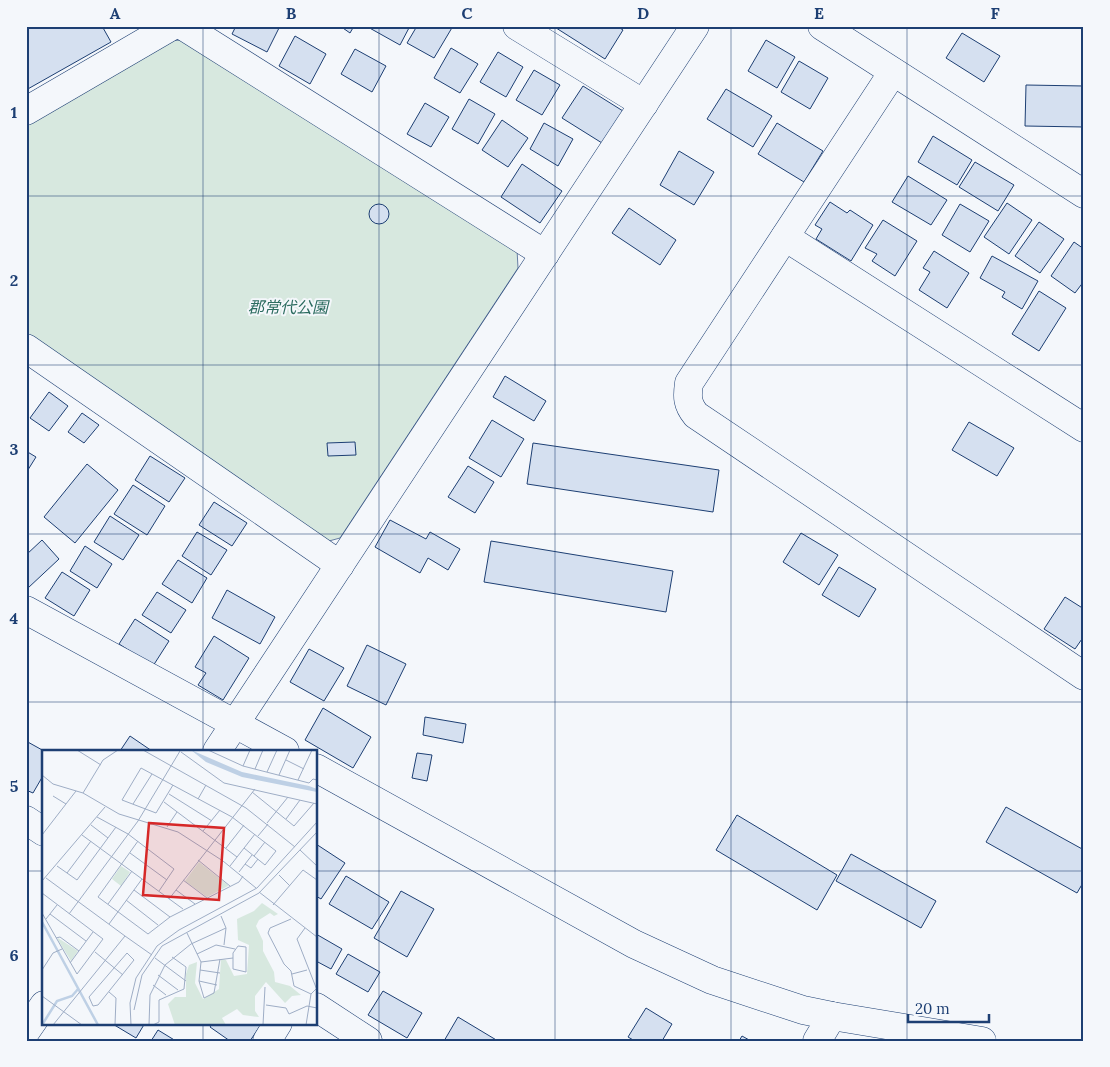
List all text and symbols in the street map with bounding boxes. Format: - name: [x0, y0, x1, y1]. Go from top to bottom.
- text: A: [110, 3, 121, 23]
- text: B: [286, 3, 297, 23]
- text: C: [461, 3, 473, 23]
- text: D: [637, 3, 649, 23]
- text: E: [814, 3, 824, 23]
- text: F: [990, 3, 1000, 23]
- text: 1: [11, 102, 17, 122]
- text: 2: [10, 270, 18, 290]
- park label: 郡常代公園: [248, 297, 330, 317]
- text: 3: [10, 439, 19, 459]
- text: 4: [10, 608, 19, 628]
- inset map: [42, 750, 318, 1024]
- text: 5: [10, 776, 19, 796]
- text: 6: [9, 945, 19, 965]
- scale bar: [908, 992, 989, 1024]
- text: 20 m: [915, 999, 950, 1018]

